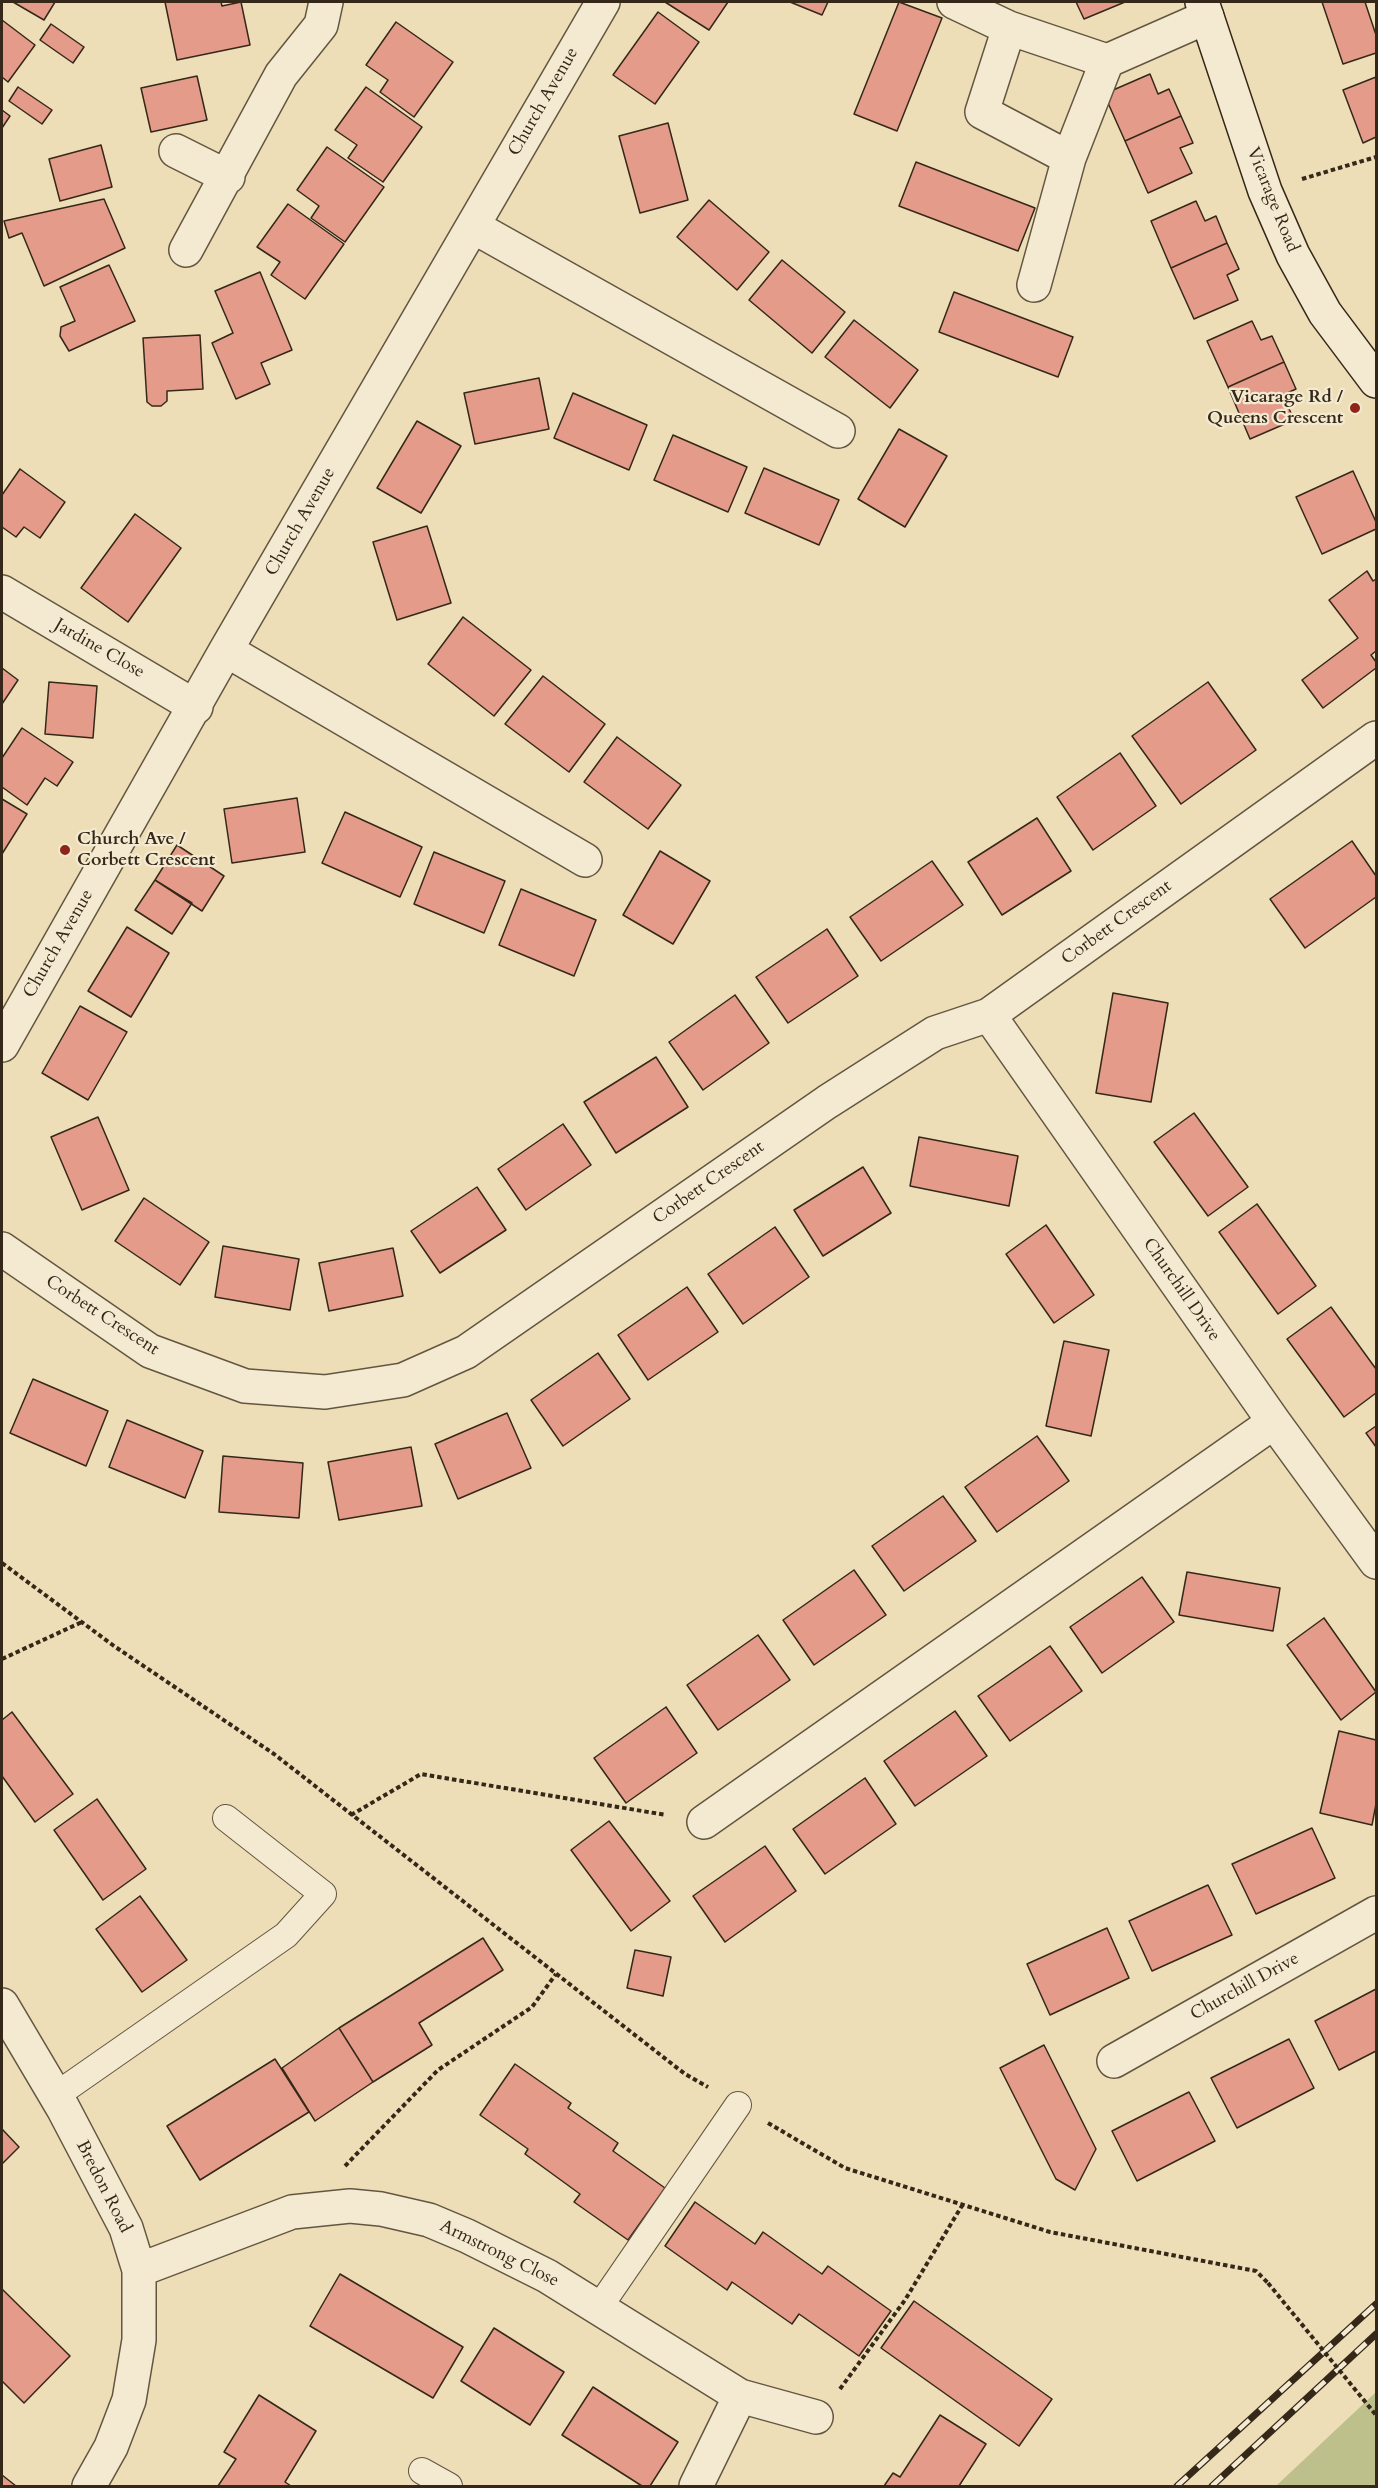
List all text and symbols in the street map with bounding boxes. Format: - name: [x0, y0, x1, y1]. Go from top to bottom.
- street label: Church Avenue: [504, 44, 584, 160]
- street label: Vicarage Road: [1241, 144, 1303, 256]
- place label: Vicarage Rd / Queens Crescent: [1207, 387, 1343, 430]
- marker: Vicarage Rd / Queens Crescent: [1348, 401, 1362, 415]
- street label: Church Avenue: [261, 464, 341, 580]
- street label: Jardine Close: [50, 615, 148, 683]
- place label: Church Ave / Corbett Crescent: [77, 829, 215, 872]
- marker: Church Ave / Corbett Crescent: [58, 843, 72, 857]
- street label: Corbett Crescent: [1058, 876, 1176, 970]
- street label: Church Avenue: [19, 886, 99, 1002]
- street label: Corbett Crescent: [649, 1137, 769, 1229]
- street label: Churchill Drive: [1138, 1234, 1224, 1346]
- street label: Corbett Crescent: [41, 1271, 163, 1361]
- street label: Churchill Drive: [1187, 1948, 1303, 2026]
- street label: Bredon Road: [70, 2137, 136, 2237]
- street label: Armstrong Close: [436, 2216, 562, 2292]

